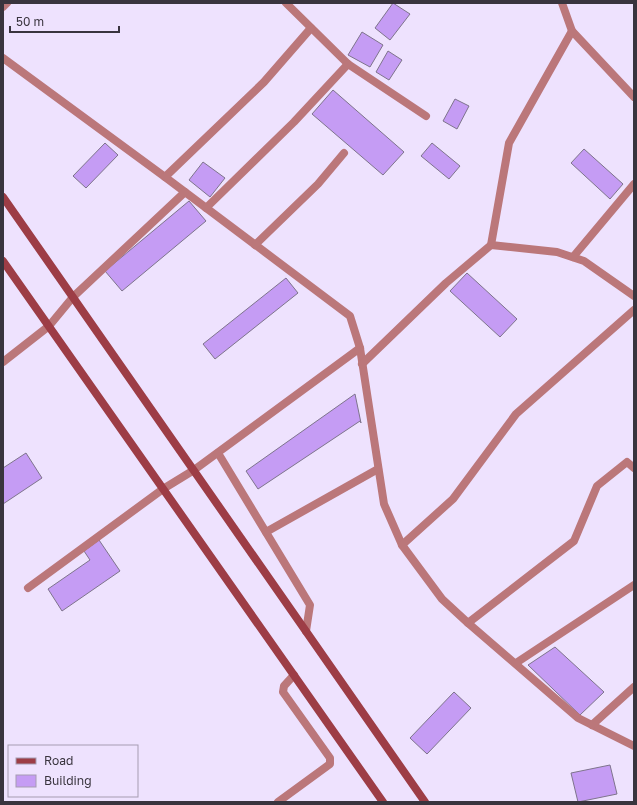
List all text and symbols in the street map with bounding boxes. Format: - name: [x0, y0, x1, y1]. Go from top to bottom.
- scale bar: [10, 8, 119, 34]
- text: 50 m: [16, 14, 44, 29]
- legend: [8, 745, 138, 797]
- text: Road: [44, 753, 73, 768]
- text: Building: [44, 773, 92, 788]

